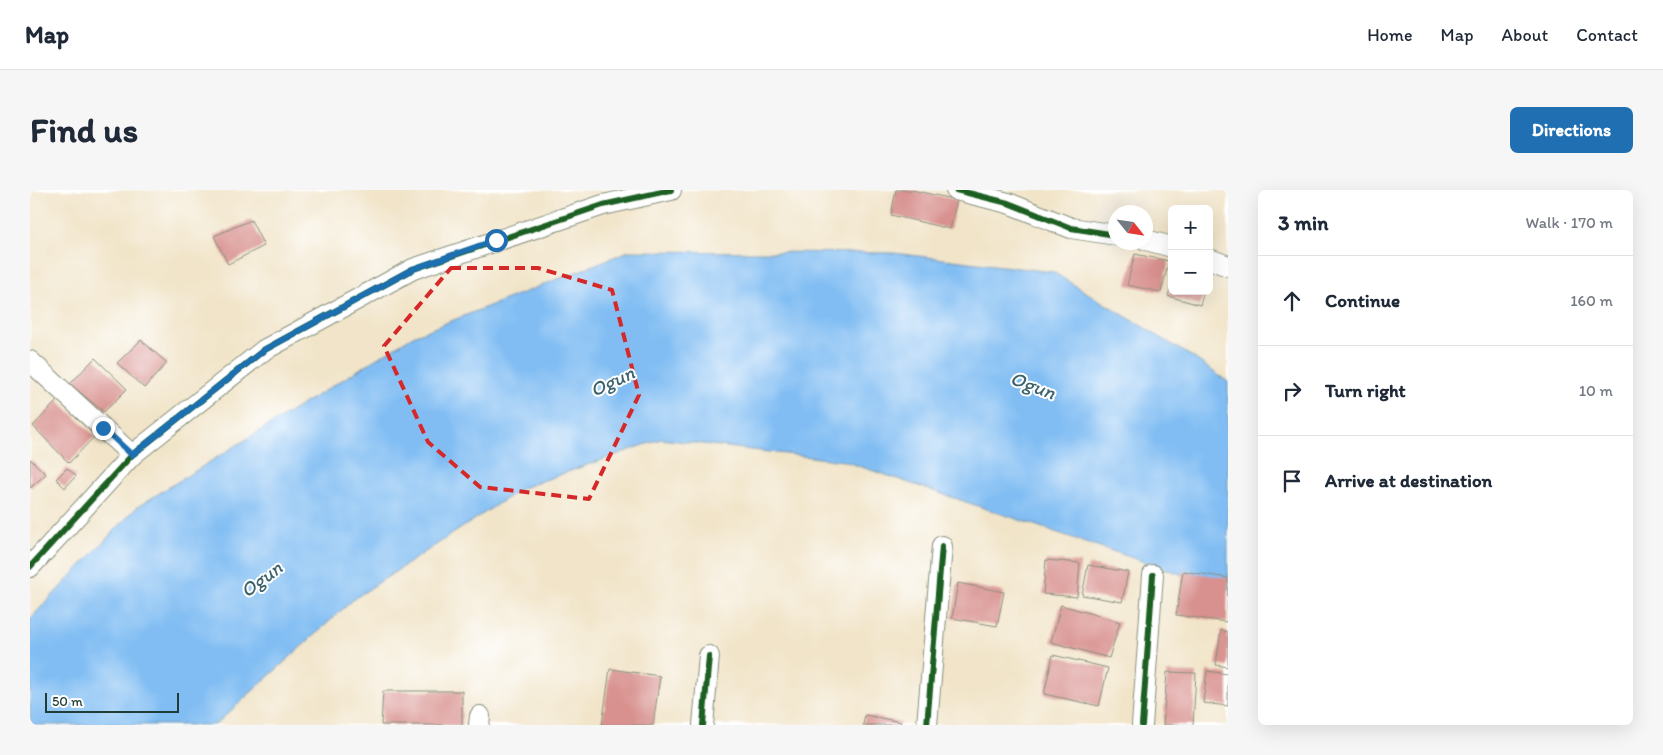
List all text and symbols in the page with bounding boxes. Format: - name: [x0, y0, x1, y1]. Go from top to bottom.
- text: Map: [25, 20, 69, 49]
- text: Home: [1367, 24, 1413, 46]
- text: Map: [1441, 24, 1474, 46]
- text: About: [1502, 24, 1548, 46]
- text: Contact: [1576, 24, 1638, 46]
- button: Directions: [1510, 107, 1633, 153]
- text: Find us: [30, 109, 138, 151]
- north arrow: [1108, 205, 1153, 250]
- map controls: [1168, 205, 1213, 295]
- button: +: [1168, 205, 1213, 250]
- text: 3 min: [1278, 210, 1328, 235]
- text: Walk · 170 m: [1526, 213, 1613, 232]
- route start: [485, 229, 508, 252]
- button: −: [1168, 250, 1213, 295]
- icon: ahead: [1278, 287, 1306, 315]
- text: Continue: [1325, 289, 1400, 312]
- text: 160 m: [1570, 291, 1613, 310]
- water label: Ogun: [586, 360, 638, 402]
- water label: Ogun: [1007, 365, 1059, 405]
- icon: right: [1278, 377, 1306, 405]
- text: Turn right: [1325, 379, 1406, 402]
- text: 10 m: [1579, 381, 1613, 400]
- route end: [92, 417, 115, 440]
- icon: arrive: [1278, 467, 1306, 495]
- text: Arrive at destination: [1325, 469, 1492, 492]
- water label: Ogun: [235, 555, 287, 603]
- scale bar: [45, 690, 179, 713]
- text: 50 m: [52, 693, 83, 710]

